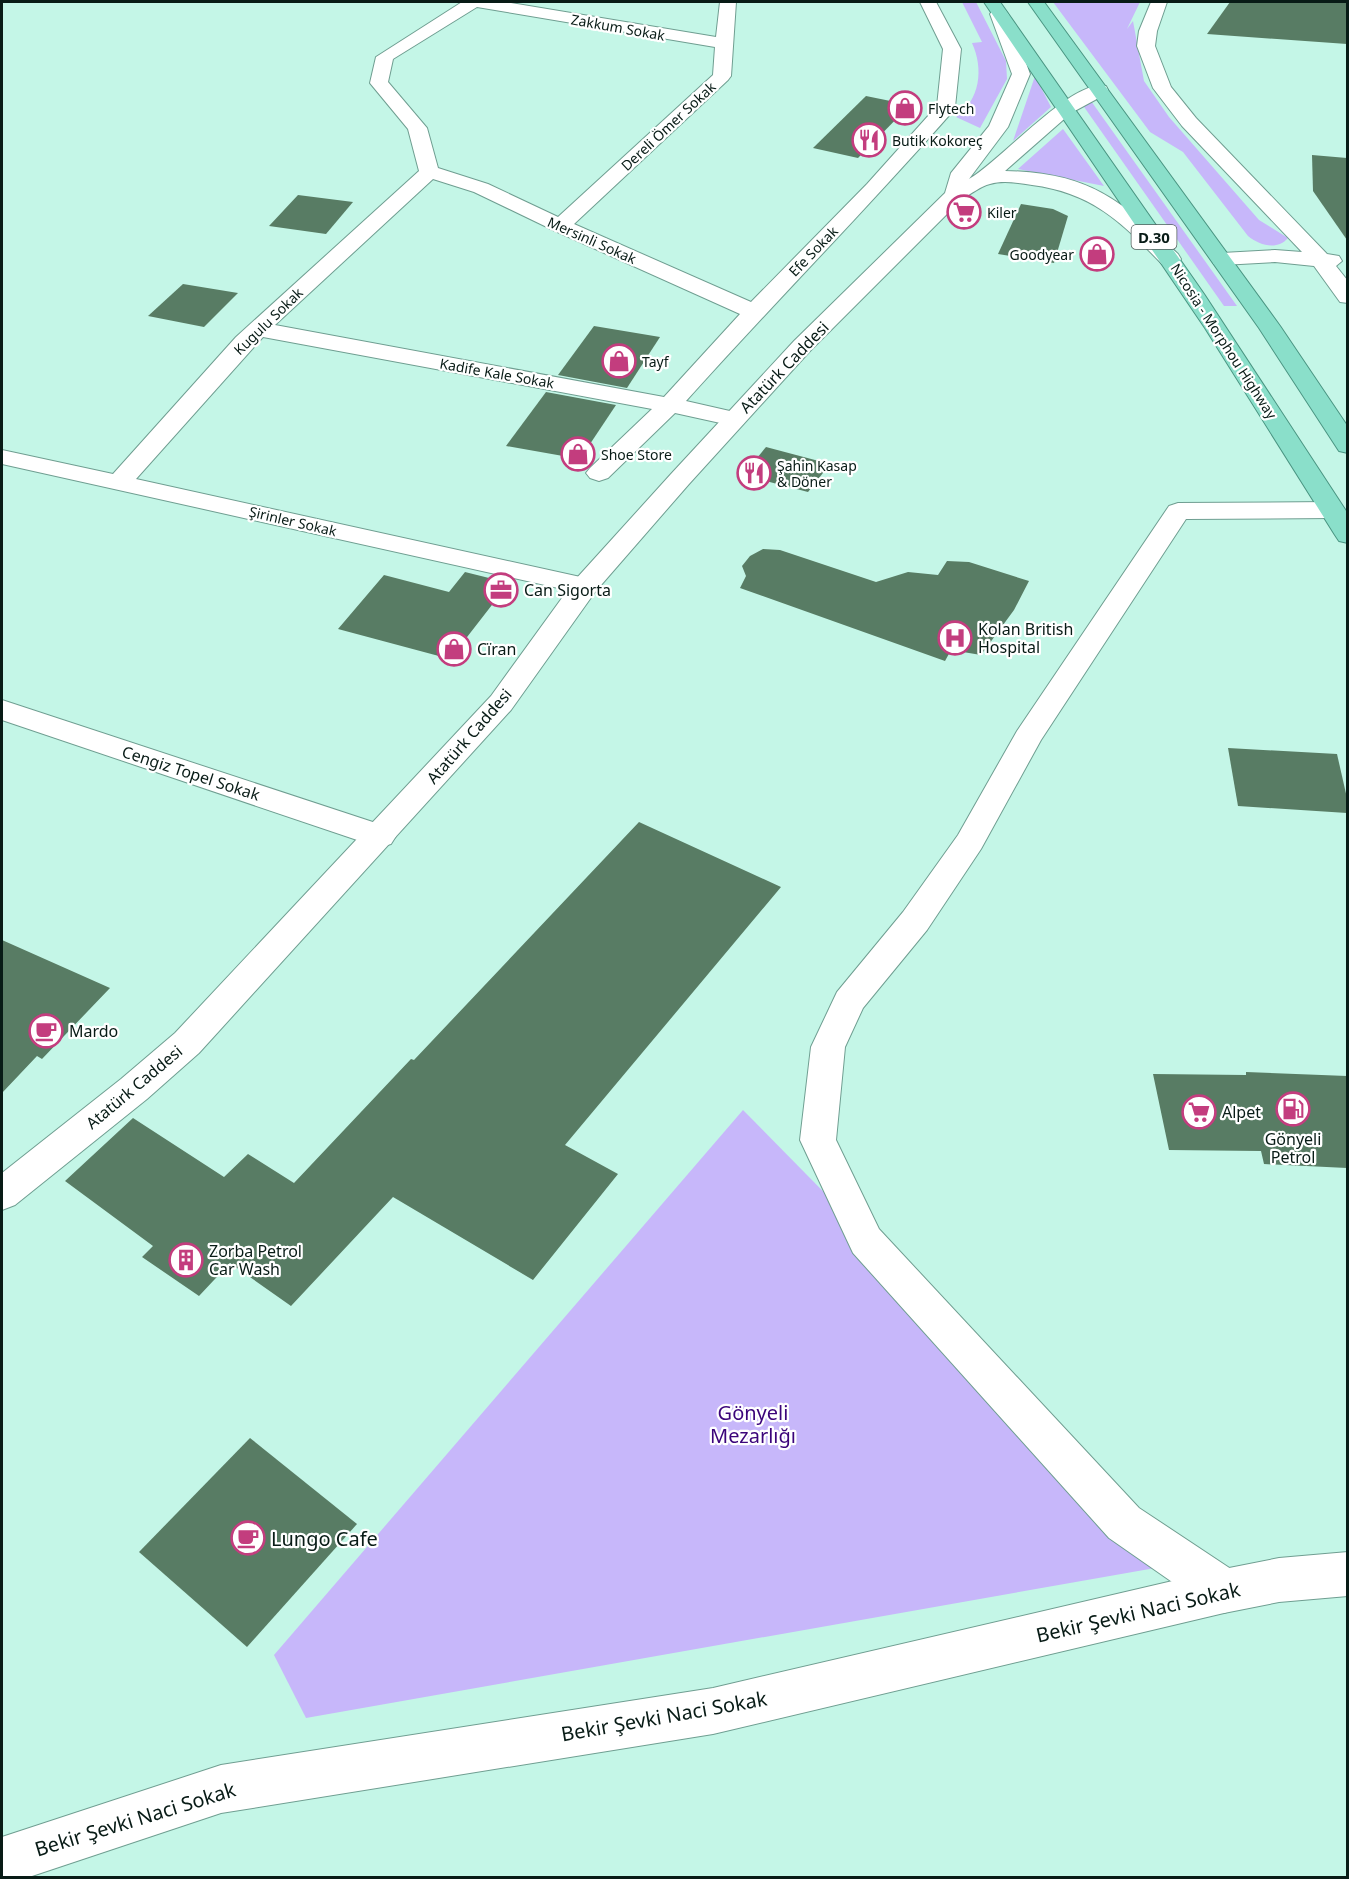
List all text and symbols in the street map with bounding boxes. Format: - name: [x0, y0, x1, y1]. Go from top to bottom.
- street label: Zakkum Sokak: [569, 9, 667, 45]
- street label: Dereli Ömer Sokak: [617, 77, 720, 175]
- shop icon: Flytech: [887, 90, 923, 126]
- place label: Flytech: [928, 99, 974, 118]
- restaurant icon: Butik Kokoreç: [851, 122, 887, 158]
- place label: Butik Kokoreç: [892, 131, 983, 150]
- supermarket icon: Kiler: [946, 194, 982, 230]
- place label: Kiler: [987, 203, 1017, 222]
- street label: Mersinli Sokak: [545, 212, 640, 268]
- street label: Efe Sokak: [784, 221, 842, 280]
- road number: D.30: [1132, 225, 1176, 249]
- shop icon: Goodyear: [1079, 236, 1115, 272]
- place label: Goodyear: [1010, 245, 1074, 264]
- street label: Nicosia - Morphou Highway: [1167, 260, 1282, 423]
- street label: Kugulu Sokak: [229, 283, 307, 359]
- street label: Atatürk Caddesi: [735, 316, 833, 418]
- shop icon: Tayf: [601, 343, 637, 379]
- place label: Tayf: [642, 352, 670, 371]
- street label: Kadife Kale Sokak: [438, 354, 556, 392]
- shop icon: Shoe Store: [560, 436, 596, 472]
- place label: Shoe Store: [601, 445, 672, 464]
- restaurant icon: Şahin Kasap & Döner: [736, 455, 772, 491]
- place label: Şahin Kasap & Döner: [777, 456, 857, 491]
- street label: Şirinler Sokak: [247, 502, 339, 540]
- office icon: Can Sigorta: [483, 572, 519, 608]
- place label: Can Sigorta: [524, 579, 611, 601]
- place label: Kolan British Hospital: [978, 618, 1073, 658]
- hospital icon: Kolan British Hospital: [937, 620, 973, 656]
- shop icon: Cïran: [436, 631, 472, 667]
- place label: Cïran: [477, 638, 516, 660]
- street label: Atatürk Caddesi: [421, 684, 517, 788]
- street label: Cengiz Topel Sokak: [119, 740, 263, 806]
- cafe icon: Mardo: [28, 1013, 64, 1049]
- place label: Mardo: [69, 1020, 118, 1042]
- street label: Atatürk Caddesi: [81, 1040, 187, 1134]
- fuel station icon: Gönyeli Petrol: [1275, 1091, 1311, 1127]
- supermarket icon: Alpet: [1181, 1094, 1217, 1130]
- place label: Alpet: [1222, 1101, 1261, 1123]
- place label: Gönyeli Petrol: [1265, 1128, 1321, 1168]
- place label: Zorba Petrol Car Wash: [209, 1240, 302, 1280]
- building icon: Zorba Petrol Car Wash: [168, 1242, 204, 1278]
- park label: Gönyeli Mezarlığı: [710, 1399, 796, 1449]
- cafe icon: Lungo Cafe: [230, 1520, 266, 1556]
- place label: Lungo Cafe: [271, 1525, 378, 1552]
- street label: Bekir Şevki Naci Sokak: [1033, 1575, 1243, 1649]
- street label: Bekir Şevki Naci Sokak: [559, 1685, 769, 1747]
- street label: Bekir Şevki Naci Sokak: [31, 1775, 239, 1862]

